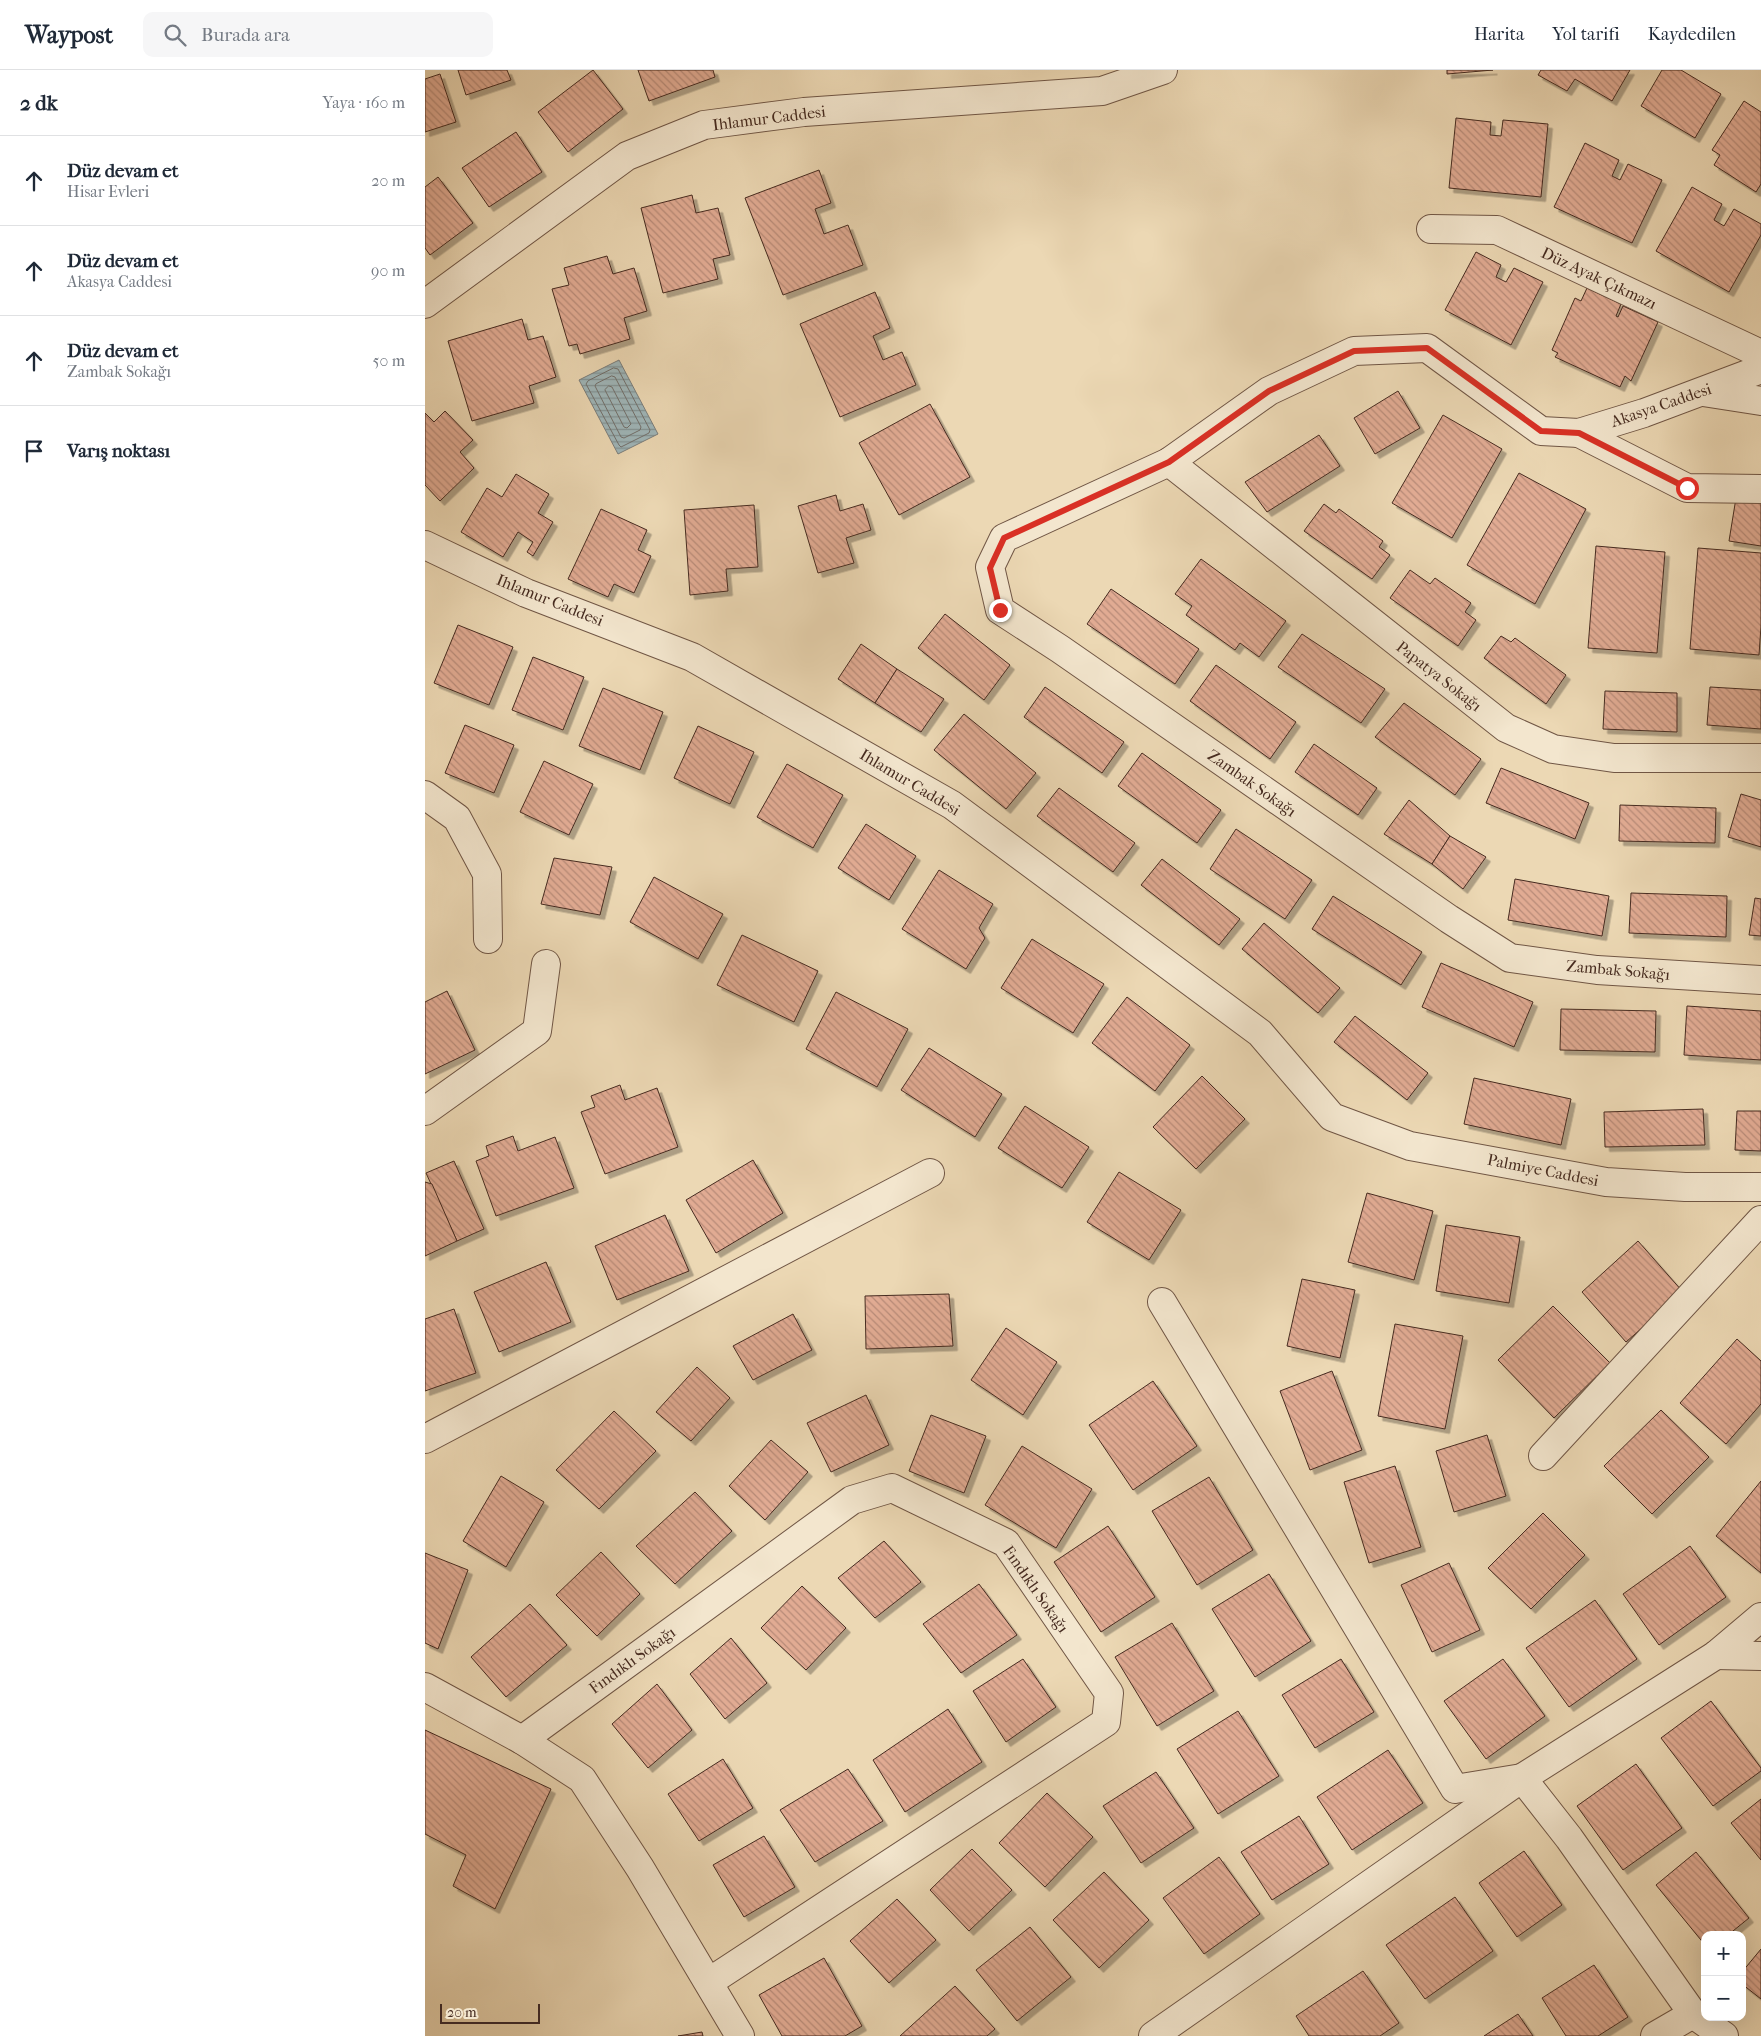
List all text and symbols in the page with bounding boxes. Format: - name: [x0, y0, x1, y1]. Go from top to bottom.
- search box: [143, 12, 493, 57]
- text: Waypost: [25, 21, 113, 49]
- icon: search: [161, 21, 189, 49]
- text: Burada ara: [201, 24, 290, 46]
- text: Harita: [1474, 24, 1524, 45]
- text: Yol tarifi: [1552, 24, 1620, 45]
- text: Kaydedilen: [1648, 24, 1736, 45]
- text: 2 dk: [20, 91, 58, 115]
- text: Yaya · 160 m: [323, 93, 405, 112]
- street label: Ihlamur Caddesi: [711, 102, 827, 134]
- text: Düz devam et: [67, 160, 178, 182]
- icon: ahead: [20, 167, 48, 195]
- text: 20 m: [371, 171, 405, 190]
- text: Hisar Evleri: [67, 182, 149, 201]
- street label: Düz Ayak Çıkmazı: [1538, 243, 1660, 314]
- text: Düz devam et: [67, 250, 178, 272]
- icon: ahead: [20, 257, 48, 285]
- text: 90 m: [371, 261, 405, 280]
- text: Akasya Caddesi: [67, 272, 172, 291]
- text: Düz devam et: [67, 340, 178, 362]
- icon: ahead: [20, 347, 48, 375]
- text: 50 m: [373, 351, 405, 370]
- text: Zambak Sokağı: [67, 362, 171, 381]
- street label: Akasya Caddesi: [1607, 379, 1714, 431]
- icon: arrive: [20, 437, 48, 465]
- text: Varış noktası: [67, 440, 170, 462]
- route start: [1676, 477, 1699, 500]
- street label: Ihlamur Caddesi: [494, 570, 606, 630]
- route end: [989, 599, 1012, 622]
- street label: Papatya Sokağı: [1393, 637, 1486, 715]
- street label: Ihlamur Caddesi: [856, 745, 964, 820]
- street label: Zambak Sokağı: [1204, 745, 1300, 821]
- street label: Zambak Sokağı: [1565, 956, 1671, 984]
- street label: Palmiye Caddesi: [1486, 1150, 1601, 1190]
- street label: Fındıklı Sokağı: [999, 1542, 1073, 1636]
- street label: Fındıklı Sokağı: [585, 1622, 679, 1698]
- map controls: [1701, 1931, 1746, 2021]
- button: +: [1701, 1931, 1746, 1976]
- button: −: [1701, 1976, 1746, 2021]
- scale bar: [440, 2001, 540, 2024]
- text: 20 m: [447, 2004, 477, 2021]

